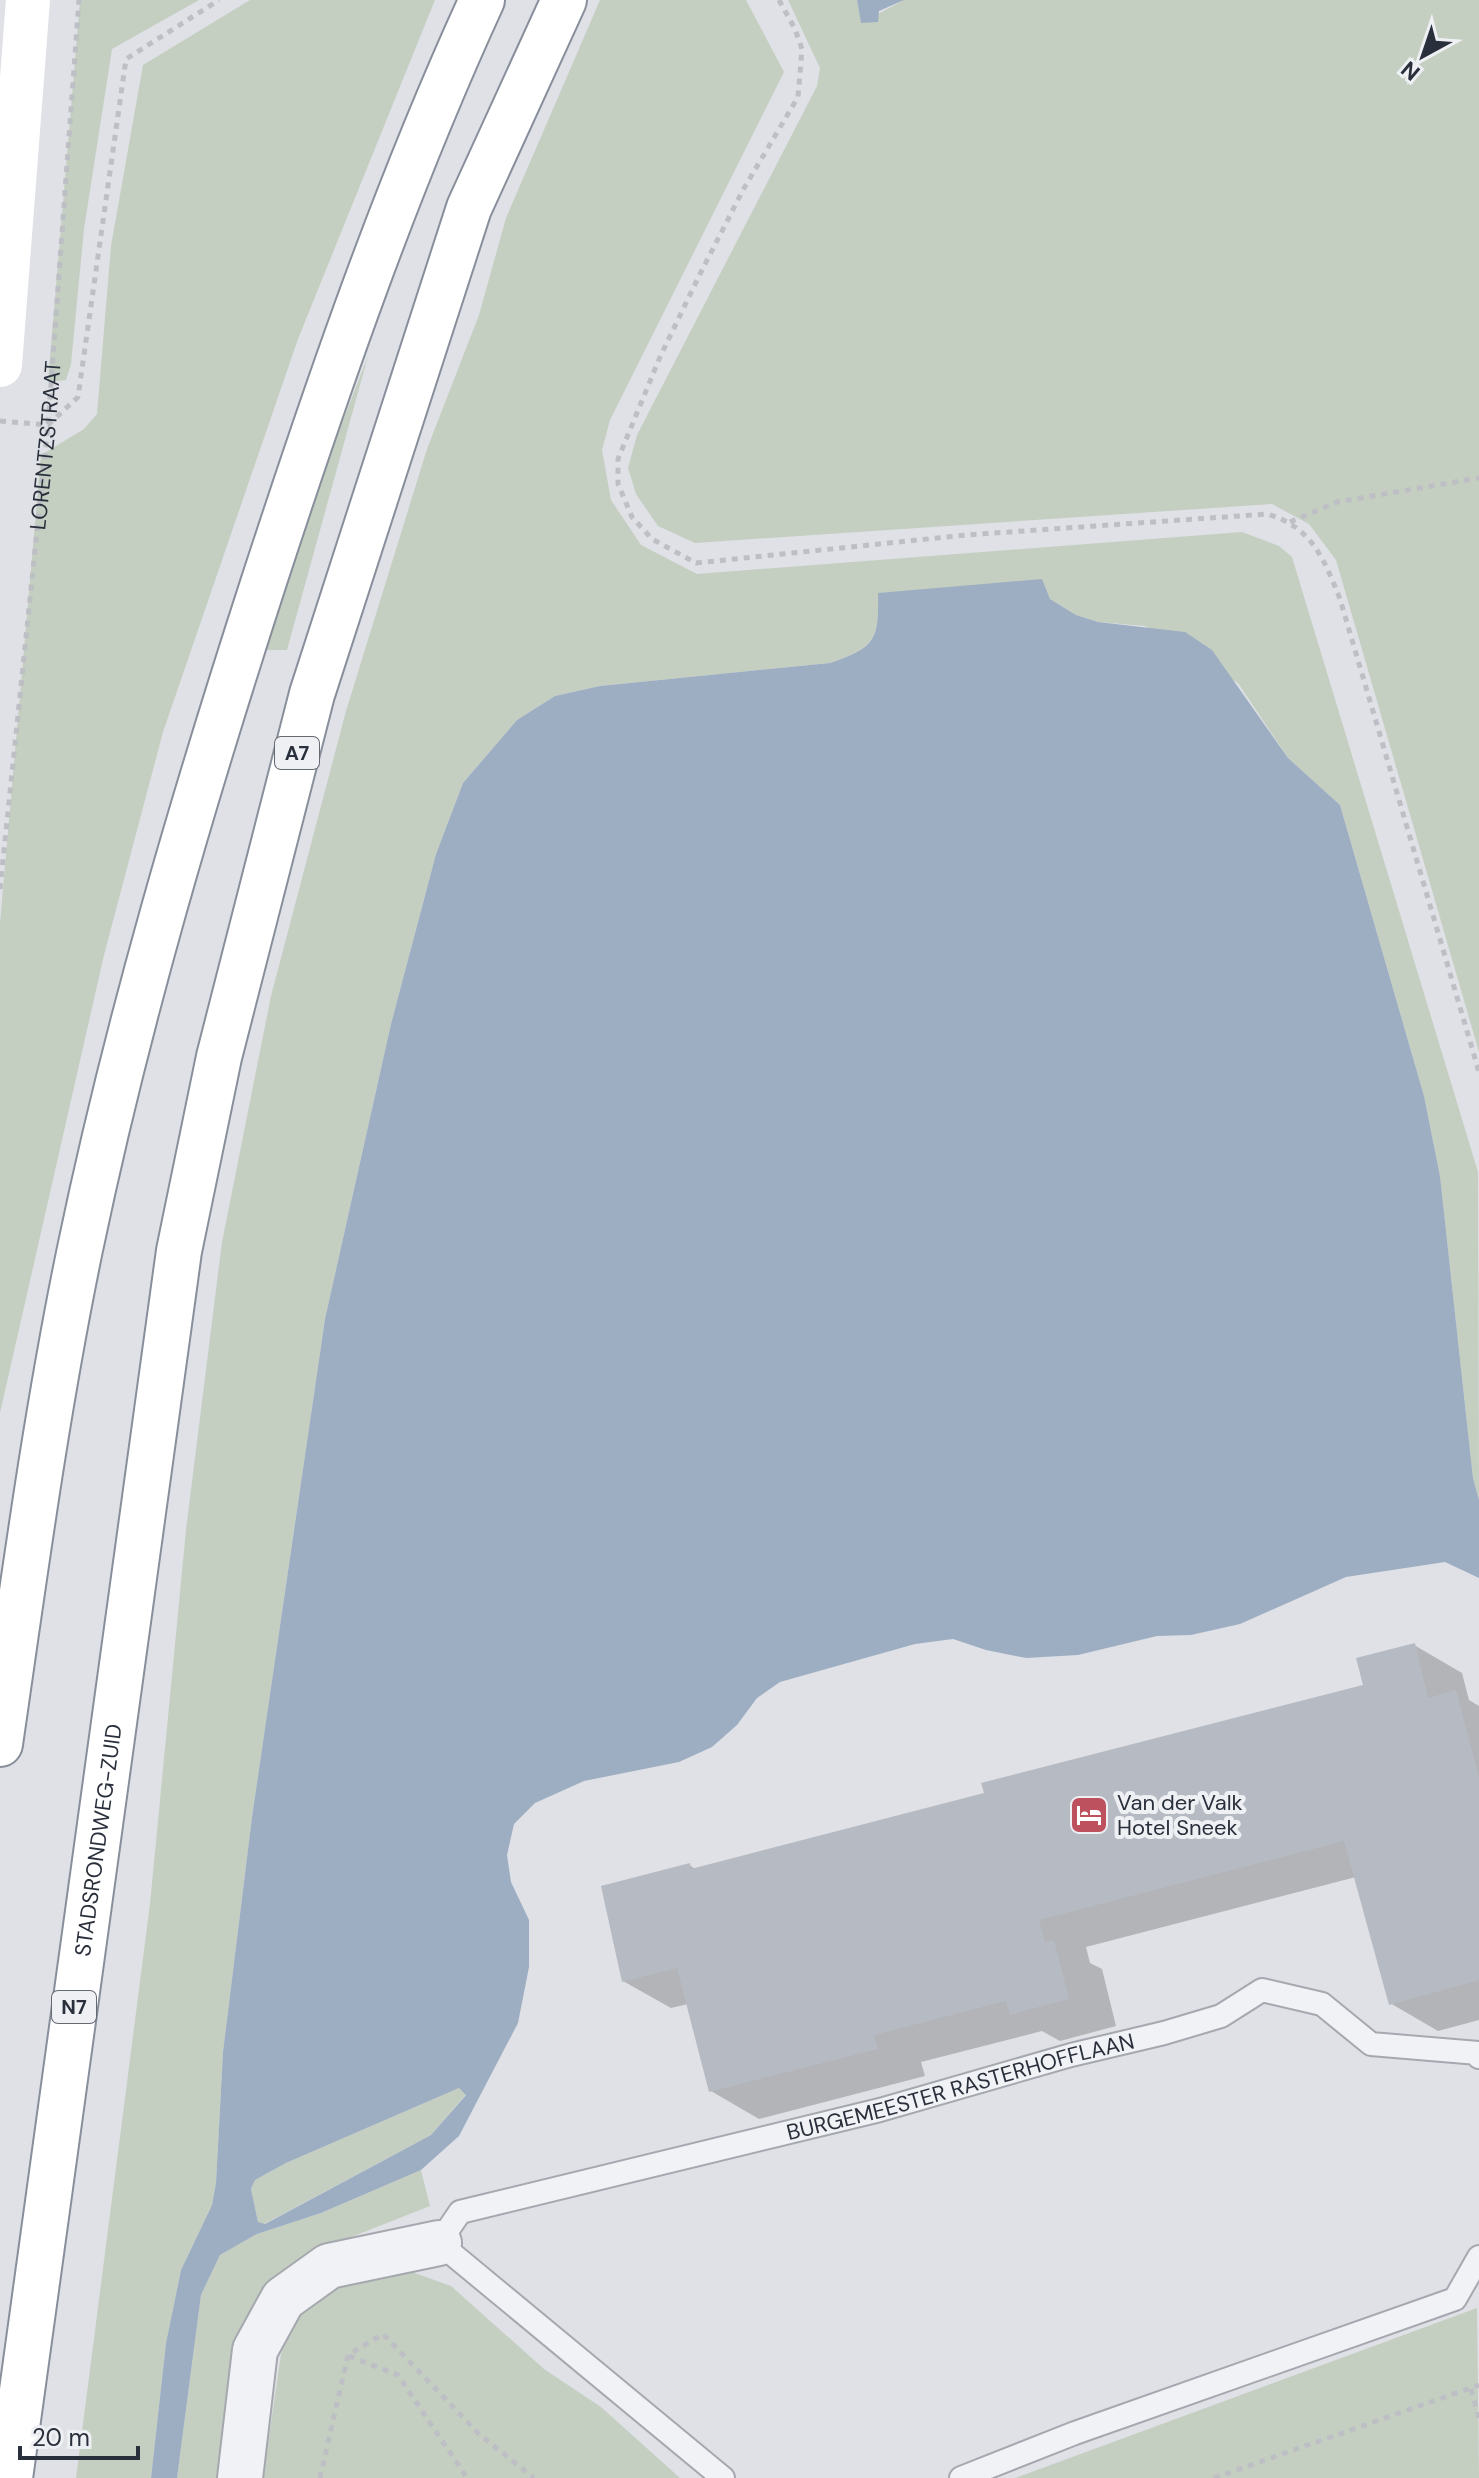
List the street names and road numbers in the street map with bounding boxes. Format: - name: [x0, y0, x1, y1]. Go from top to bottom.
- street label: LORENTZSTRAAT: [23, 360, 67, 531]
- road number: A7: [275, 737, 319, 769]
- street label: STADSRONDWEG-ZUID: [68, 1722, 128, 1958]
- road number: N7: [52, 1991, 96, 2023]
- street label: BURGEMEESTER RASTERHOFFLAAN: [784, 2026, 1137, 2147]

